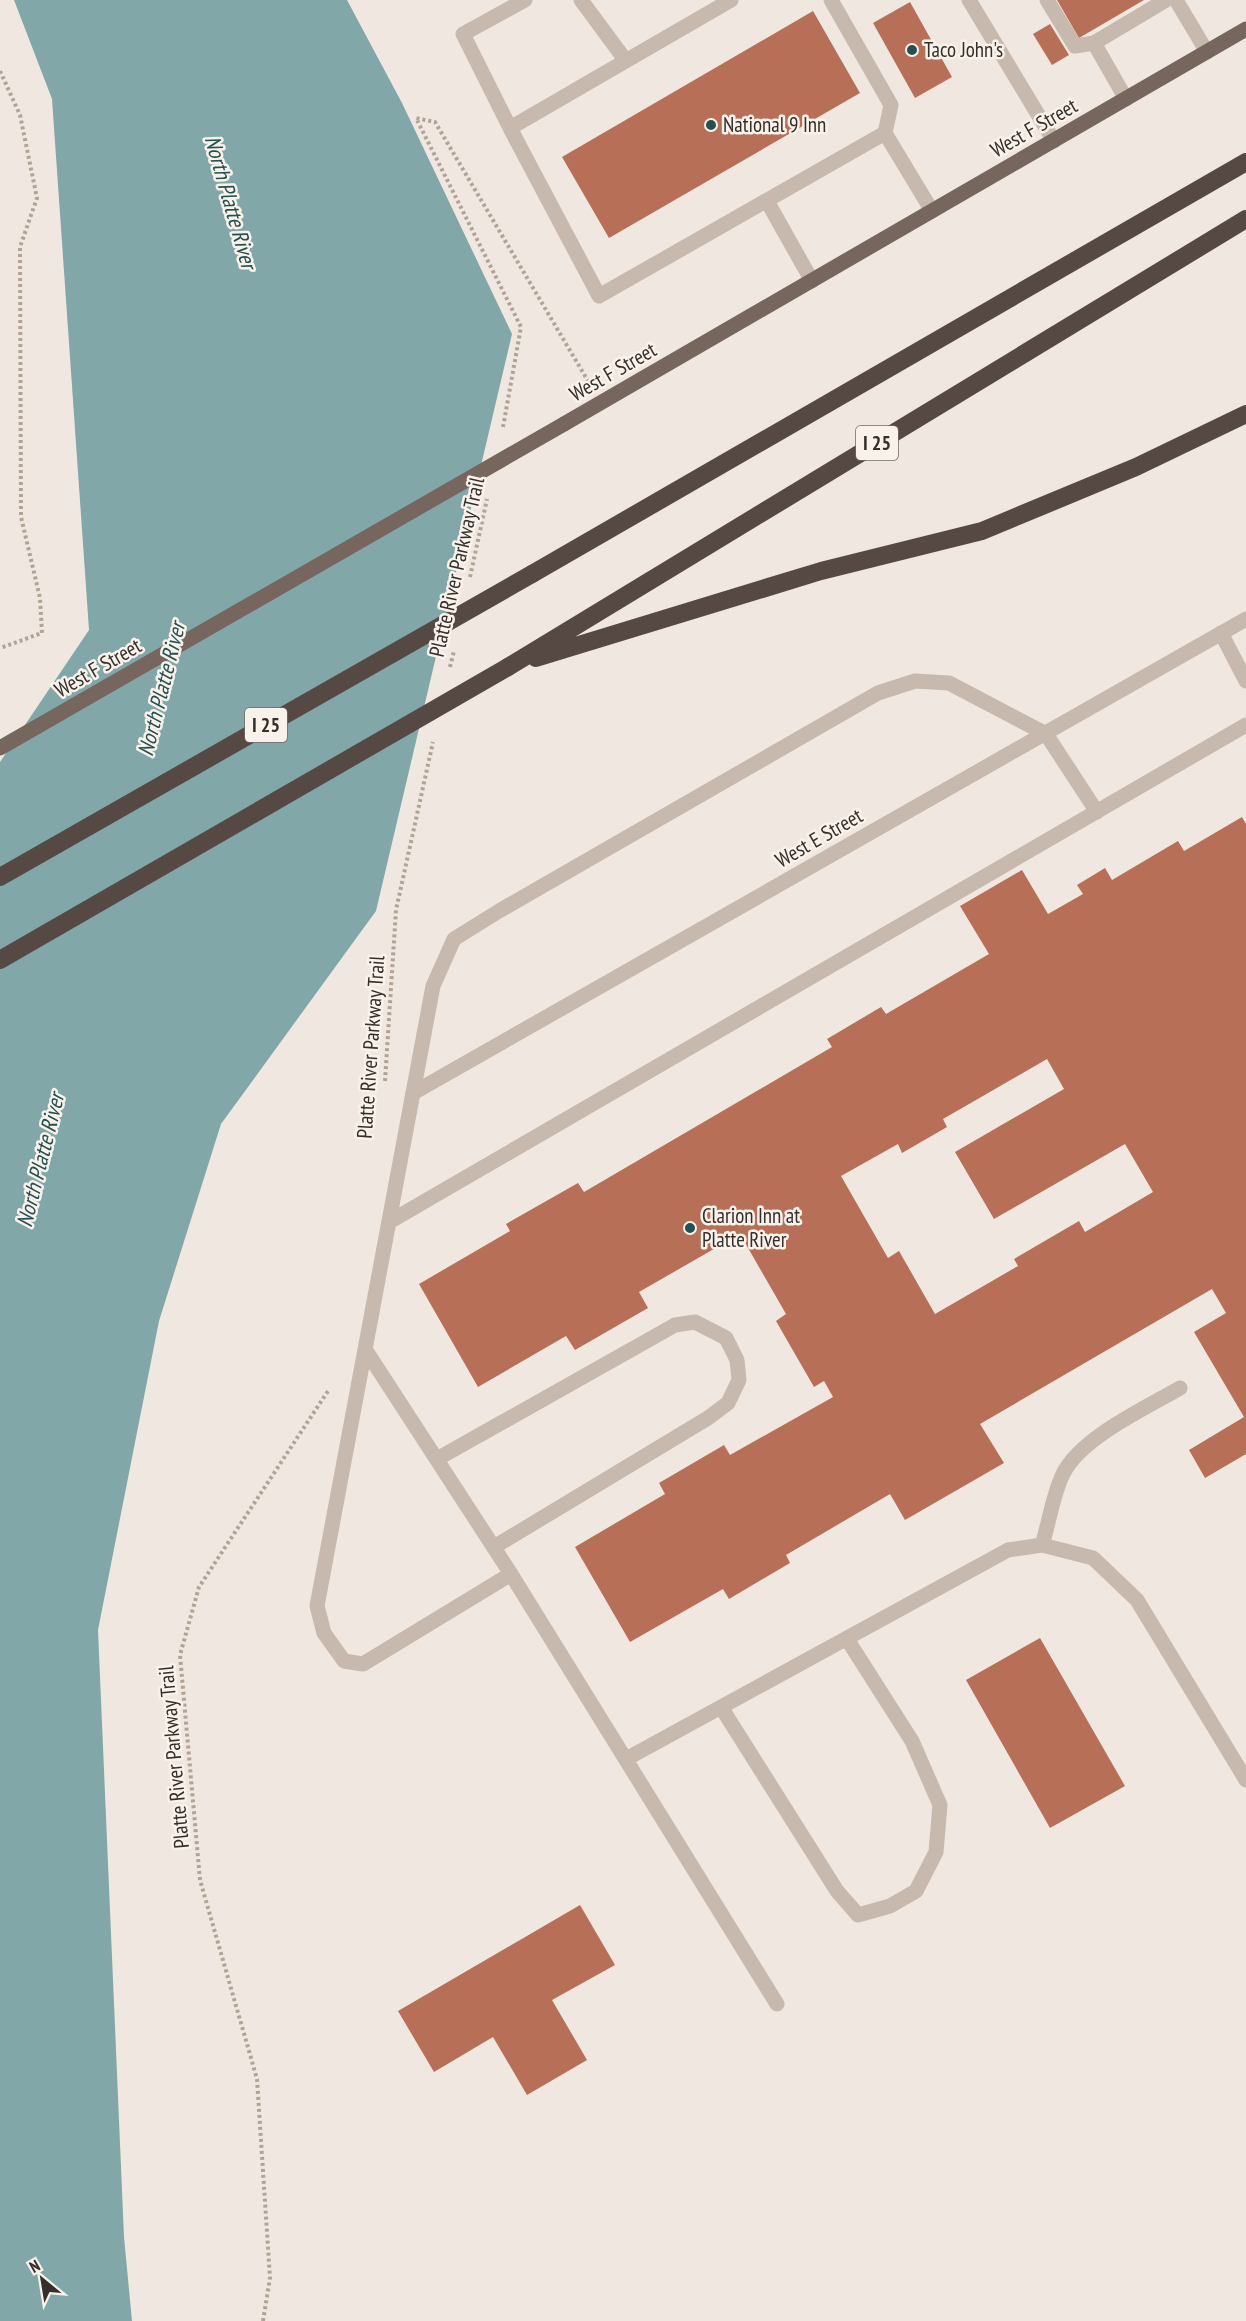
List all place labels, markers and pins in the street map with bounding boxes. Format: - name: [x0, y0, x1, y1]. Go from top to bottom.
- place label: Taco John's: [924, 36, 1003, 63]
- marker: Taco John's: [905, 43, 919, 57]
- place label: National 9 Inn: [723, 111, 826, 138]
- marker: National 9 Inn: [704, 118, 718, 132]
- place label: Clarion Inn at Platte River: [702, 1202, 800, 1253]
- marker: Clarion Inn at Platte River: [683, 1221, 697, 1235]

